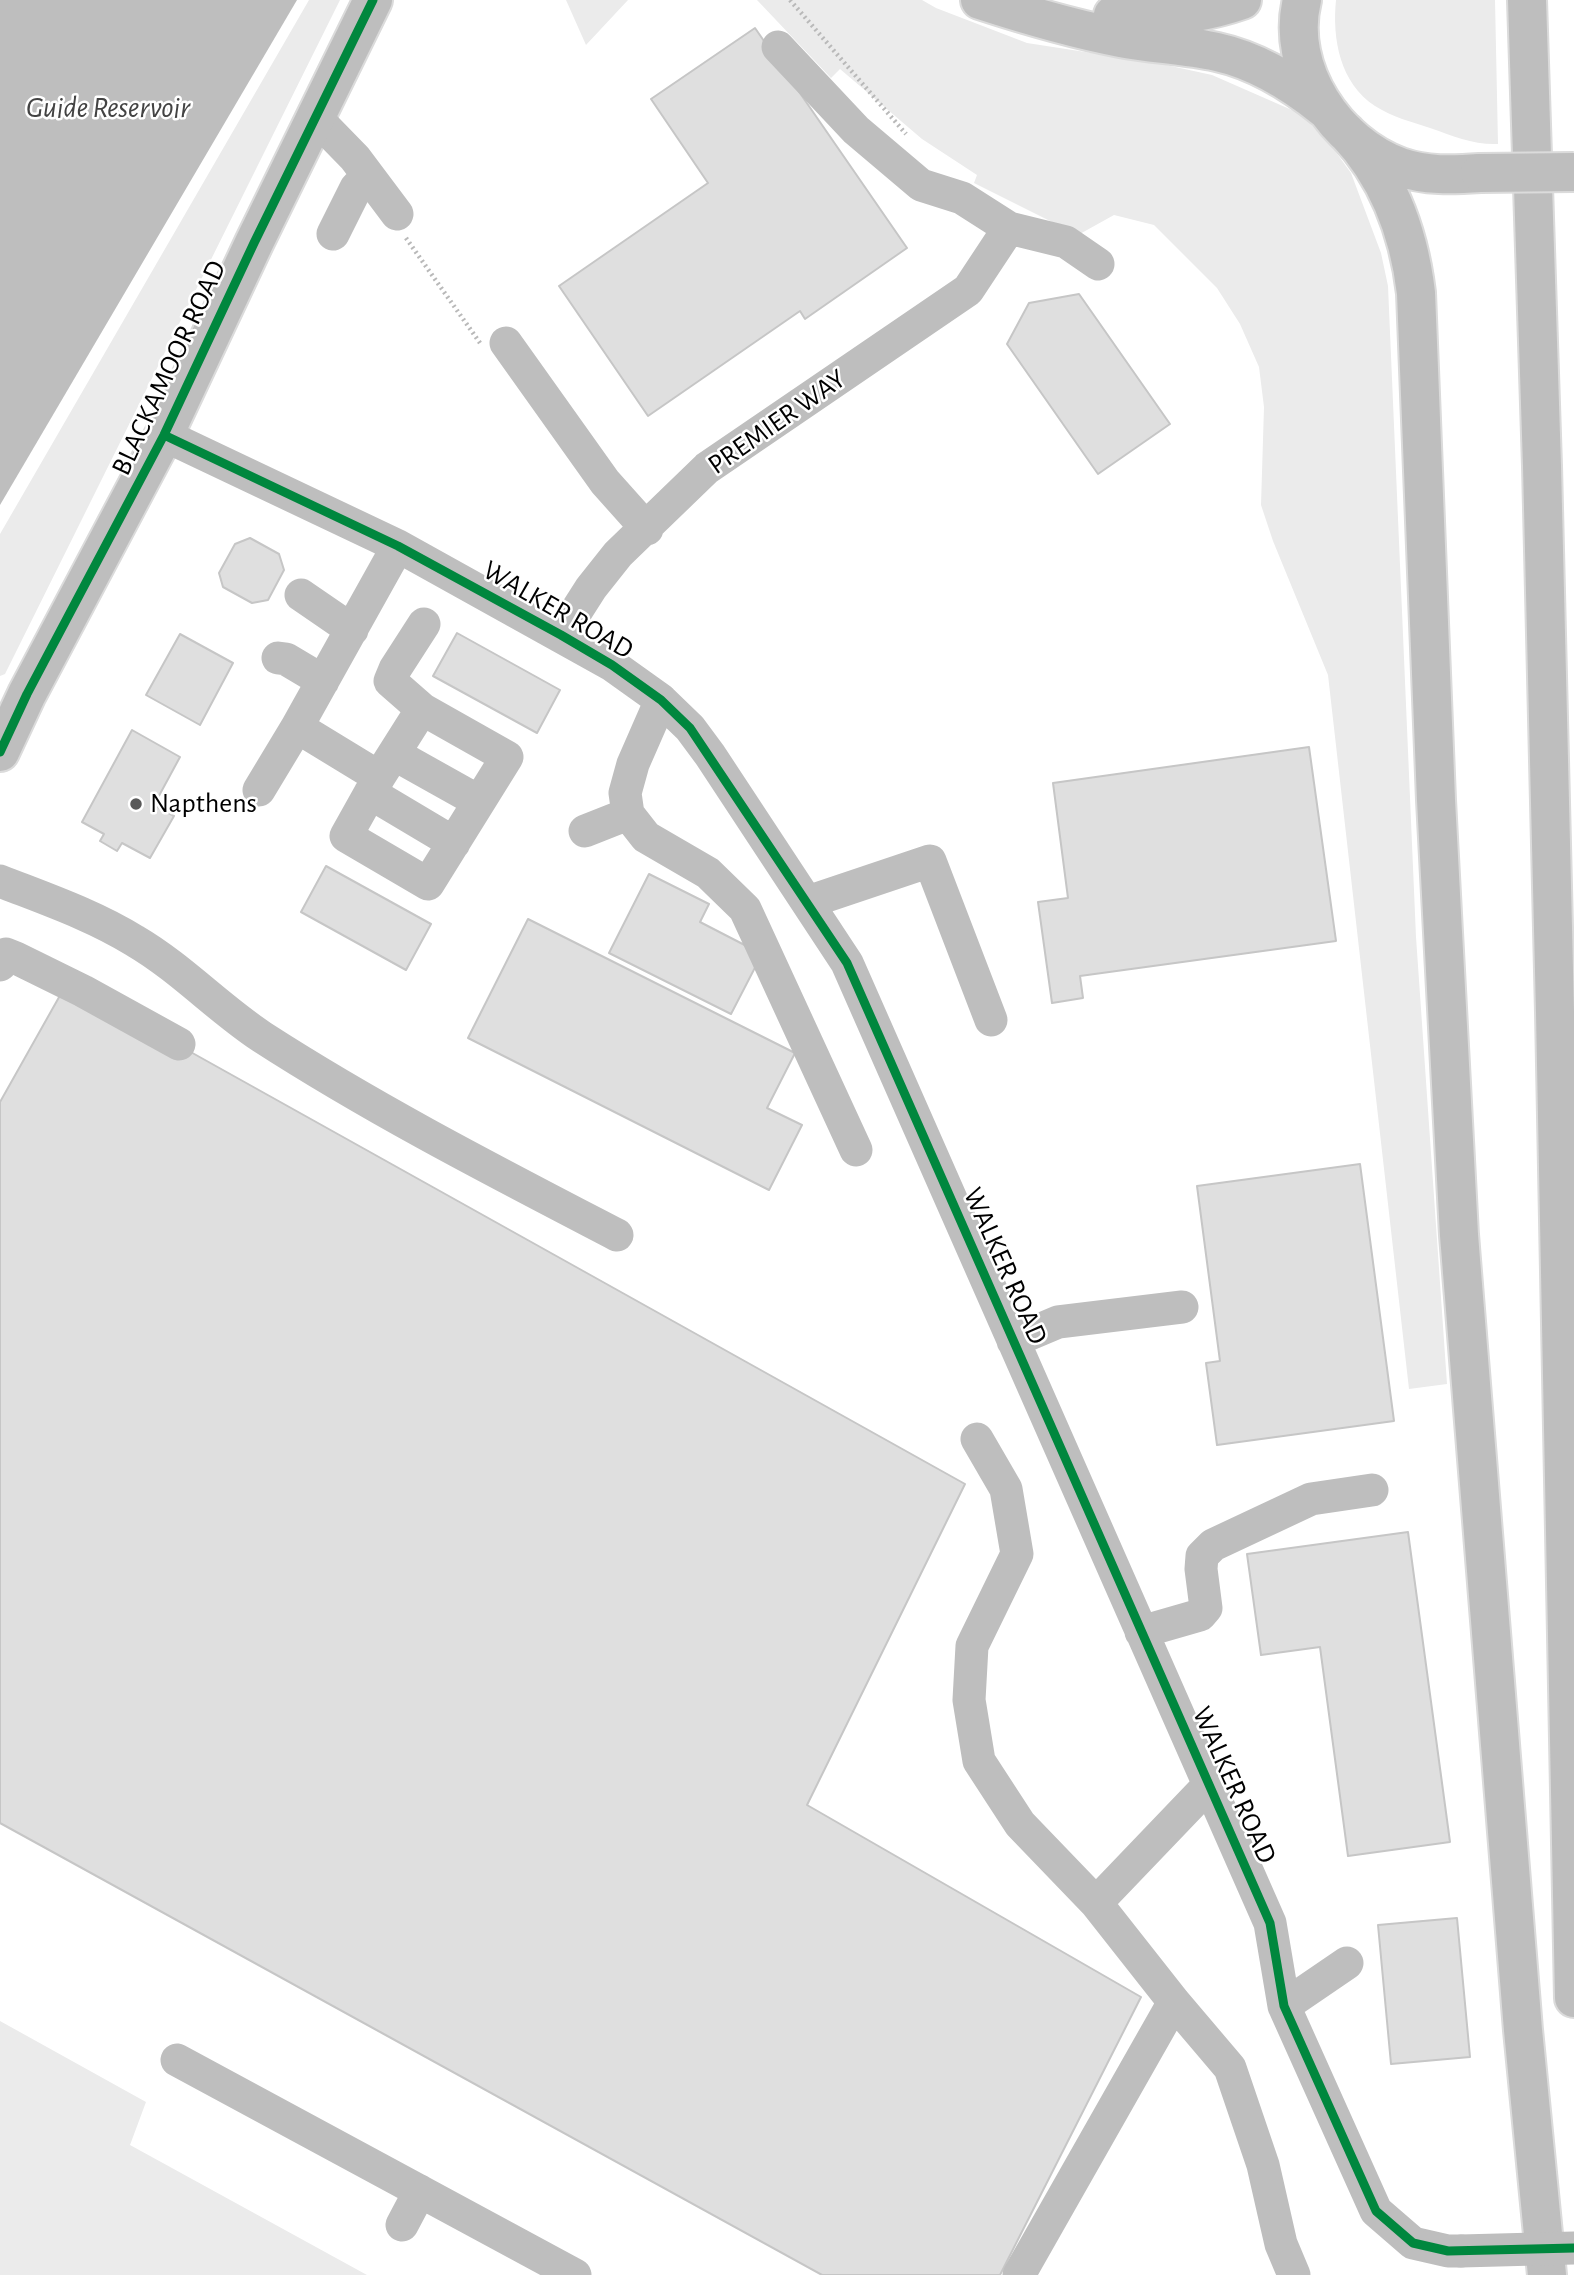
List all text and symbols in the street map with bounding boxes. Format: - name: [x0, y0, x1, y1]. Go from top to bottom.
- water label: Guide Reservoir: [26, 90, 190, 126]
- street label: BLACKAMOOR ROAD: [104, 255, 234, 481]
- street label: PREMIER WAY: [701, 362, 853, 482]
- street label: WALKER ROAD: [477, 553, 639, 667]
- place label: Napthens: [150, 787, 257, 821]
- marker: Napthens: [128, 796, 144, 812]
- street label: WALKER ROAD: [955, 1182, 1055, 1350]
- street label: WALKER ROAD: [1184, 1701, 1284, 1869]

